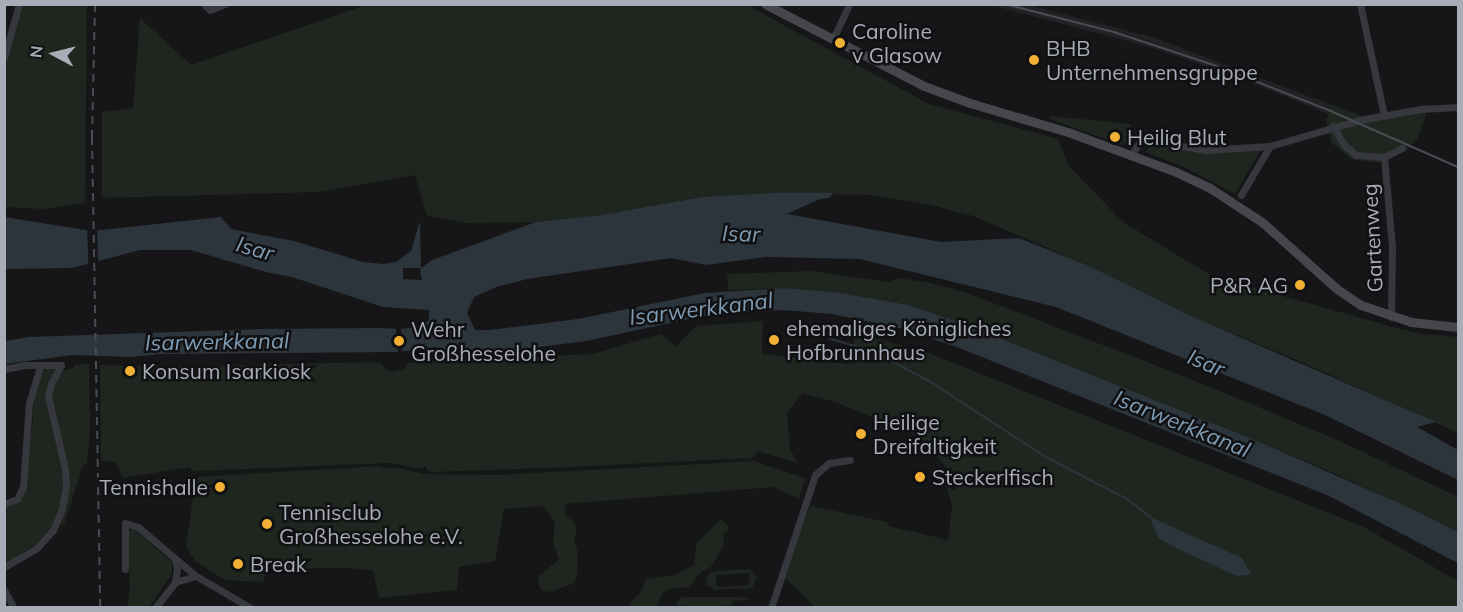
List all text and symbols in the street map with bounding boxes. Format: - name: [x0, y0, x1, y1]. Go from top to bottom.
- place label: Caroline v Glasow: [852, 18, 942, 68]
- north arrow: [24, 24, 84, 84]
- place label: BHB Unternehmensgruppe: [1046, 35, 1258, 85]
- marker: Caroline v Glasow: [833, 36, 847, 50]
- text: N: [25, 45, 47, 59]
- marker: BHB Unternehmensgruppe: [1027, 53, 1041, 67]
- place label: Heilig Blut: [1127, 124, 1226, 150]
- marker: Heilig Blut: [1108, 130, 1122, 144]
- street label: Gartenweg: [1357, 183, 1387, 293]
- water label: Isar: [722, 220, 760, 248]
- water label: Isar: [233, 231, 277, 267]
- place label: P&R AG: [1210, 272, 1288, 298]
- marker: P&R AG: [1293, 278, 1307, 292]
- water label: Isarwerkkanal: [628, 287, 774, 331]
- place label: ehemaliges Königliches Hofbrunnhaus: [786, 315, 1012, 365]
- place label: Wehr Großhesselohe: [411, 316, 556, 366]
- water label: Isarwerkkanal: [145, 328, 289, 356]
- marker: ehemaliges Königliches Hofbrunnhaus: [767, 333, 781, 347]
- marker: Wehr Großhesselohe: [392, 334, 406, 348]
- water label: Isar: [1184, 344, 1228, 382]
- place label: Konsum Isarkiosk: [142, 358, 311, 384]
- marker: Konsum Isarkiosk: [123, 364, 137, 378]
- water label: Isarwerkkanal: [1110, 385, 1254, 463]
- place label: Heilige Dreifaltigkeit: [873, 409, 997, 459]
- marker: Heilige Dreifaltigkeit: [854, 427, 868, 441]
- place label: Steckerlfisch: [932, 464, 1054, 490]
- marker: Steckerlfisch: [913, 470, 927, 484]
- place label: Tennishalle: [99, 474, 208, 500]
- marker: Tennishalle: [213, 480, 227, 494]
- place label: Tennisclub Großhesselohe e.V.: [279, 499, 463, 549]
- marker: Tennisclub Großhesselohe e.V.: [260, 517, 274, 531]
- place label: Break: [250, 551, 307, 577]
- marker: Break: [231, 557, 245, 571]

